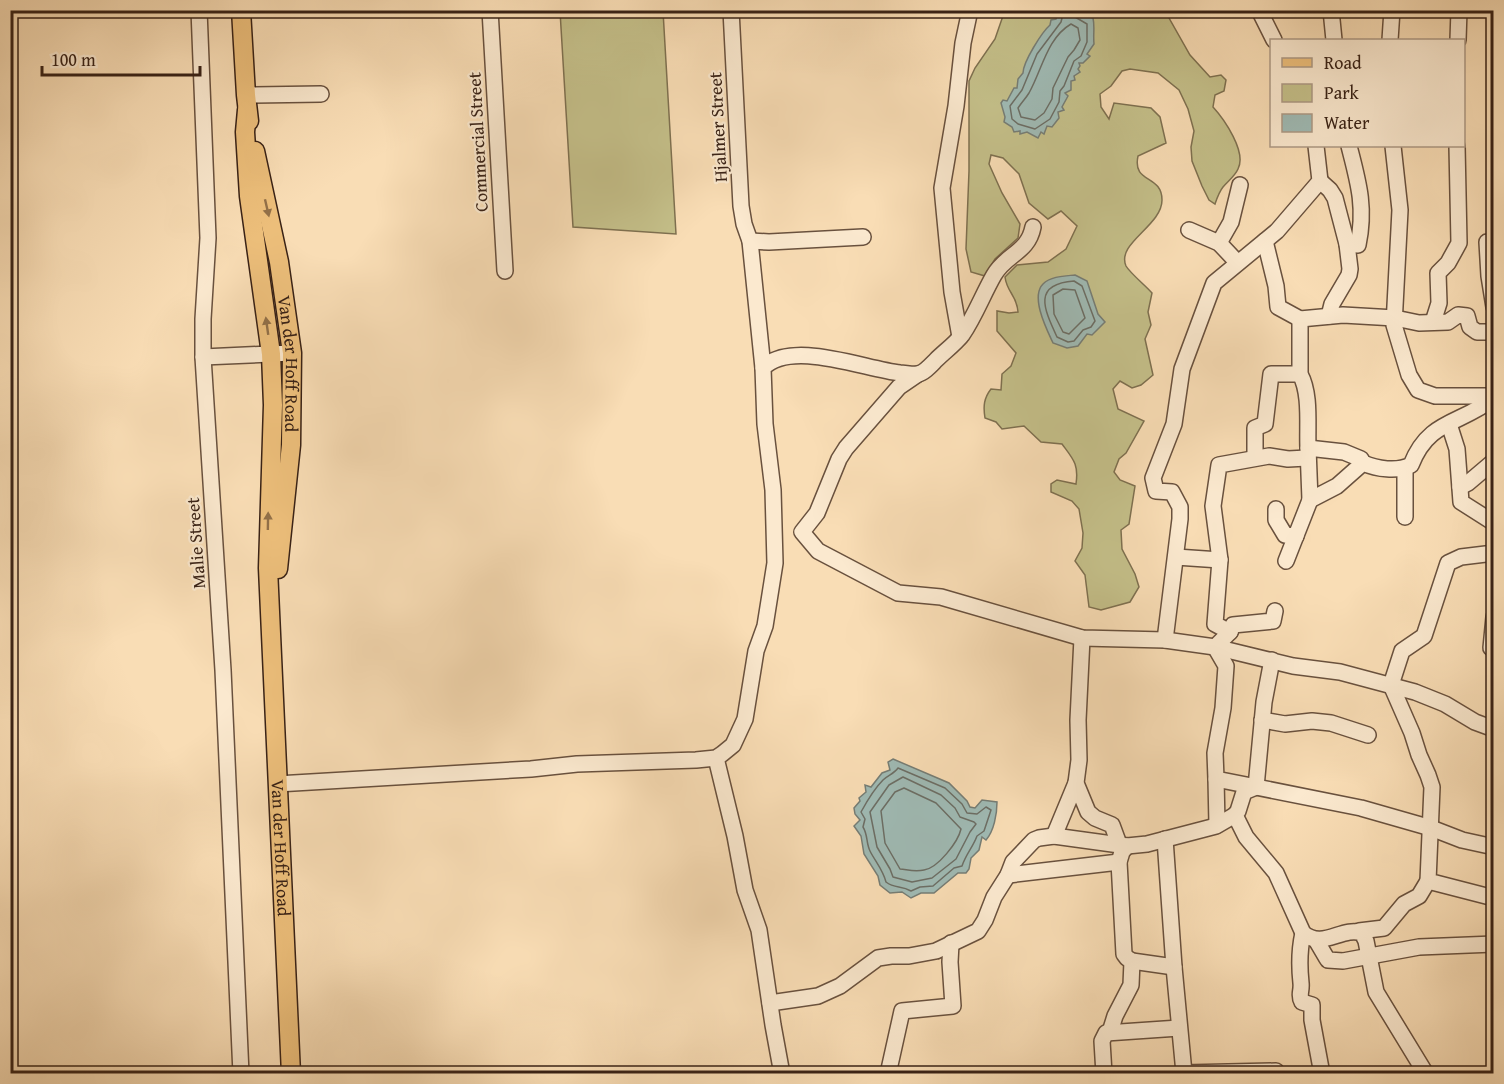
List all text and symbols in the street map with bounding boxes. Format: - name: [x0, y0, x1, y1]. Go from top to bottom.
- scale bar: [42, 39, 200, 77]
- legend: [1270, 39, 1465, 147]
- text: 100 m: [51, 46, 96, 73]
- text: Road: [1324, 49, 1362, 76]
- street label: Commercial Street: [460, 71, 495, 213]
- street label: Hjalmer Street: [701, 71, 734, 183]
- text: Park: [1324, 79, 1360, 106]
- text: Water: [1324, 109, 1370, 136]
- one-way arrow: [262, 199, 272, 218]
- street label: Van der Hoff Road: [271, 294, 306, 433]
- one-way arrow: [263, 317, 272, 336]
- street label: Malie Street: [179, 496, 212, 590]
- one-way arrow: [264, 511, 273, 530]
- street label: Van der Hoff Road: [265, 779, 298, 917]

